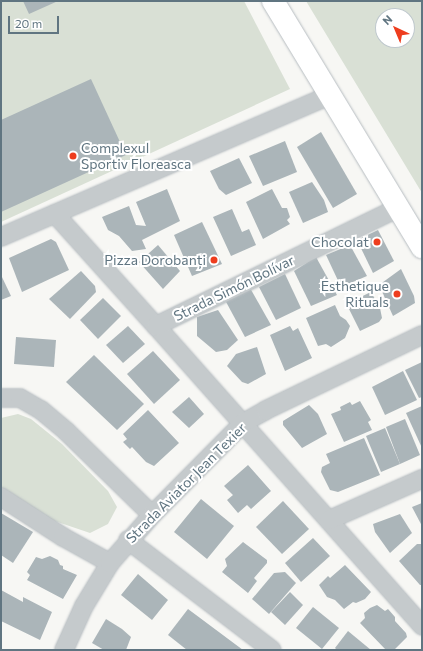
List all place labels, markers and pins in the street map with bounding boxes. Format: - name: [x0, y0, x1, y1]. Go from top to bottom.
- place label: Complexul Sportiv Floreasca: [81, 140, 191, 172]
- marker: Complexul Sportiv Floreasca: [68, 151, 78, 161]
- place label: Chocolat: [311, 234, 369, 250]
- marker: Chocolat: [372, 237, 382, 247]
- place label: Pizza Dorobanți: [104, 252, 206, 268]
- marker: Pizza Dorobanți: [209, 255, 219, 265]
- place label: Esthetique Rituals: [321, 278, 389, 310]
- marker: Esthetique Rituals: [392, 289, 402, 299]

